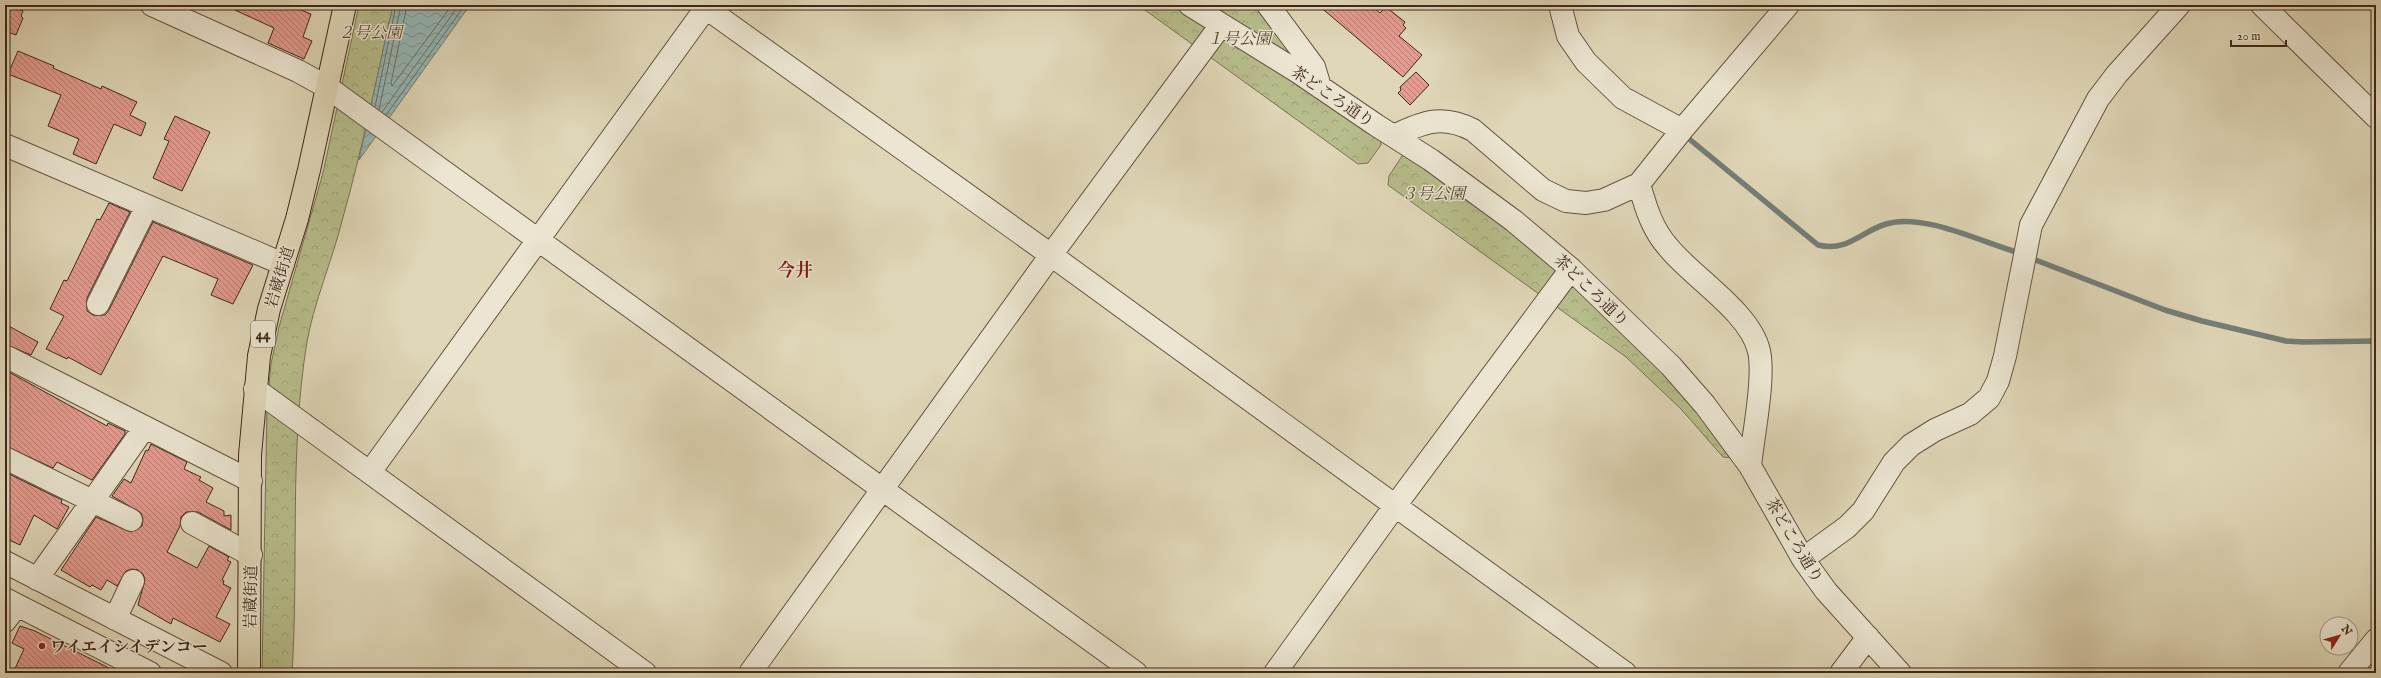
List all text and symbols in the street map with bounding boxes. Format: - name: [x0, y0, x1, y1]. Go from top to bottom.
- scale bar: [2231, 22, 2286, 48]
- park label: ２号公園: [338, 24, 405, 44]
- text: 20 m: [2237, 29, 2260, 44]
- park label: １号公園: [1207, 30, 1274, 50]
- street label: 茶どころ通り: [1286, 63, 1377, 133]
- park label: ３号公園: [1401, 185, 1468, 205]
- street label: 岩蔵街道: [262, 244, 300, 311]
- street label: 茶どころ通り: [1549, 251, 1632, 332]
- district label: 今井: [777, 260, 813, 283]
- road number: 44: [251, 321, 275, 347]
- street label: 茶どころ通り: [1760, 495, 1827, 587]
- street label: 岩蔵街道: [241, 565, 263, 629]
- north arrow: [2319, 616, 2359, 656]
- text: N: [2337, 622, 2355, 639]
- place label: ワイエイシイデンコー: [50, 638, 208, 658]
- marker: ワイエイシイデンコー: [37, 641, 47, 651]

